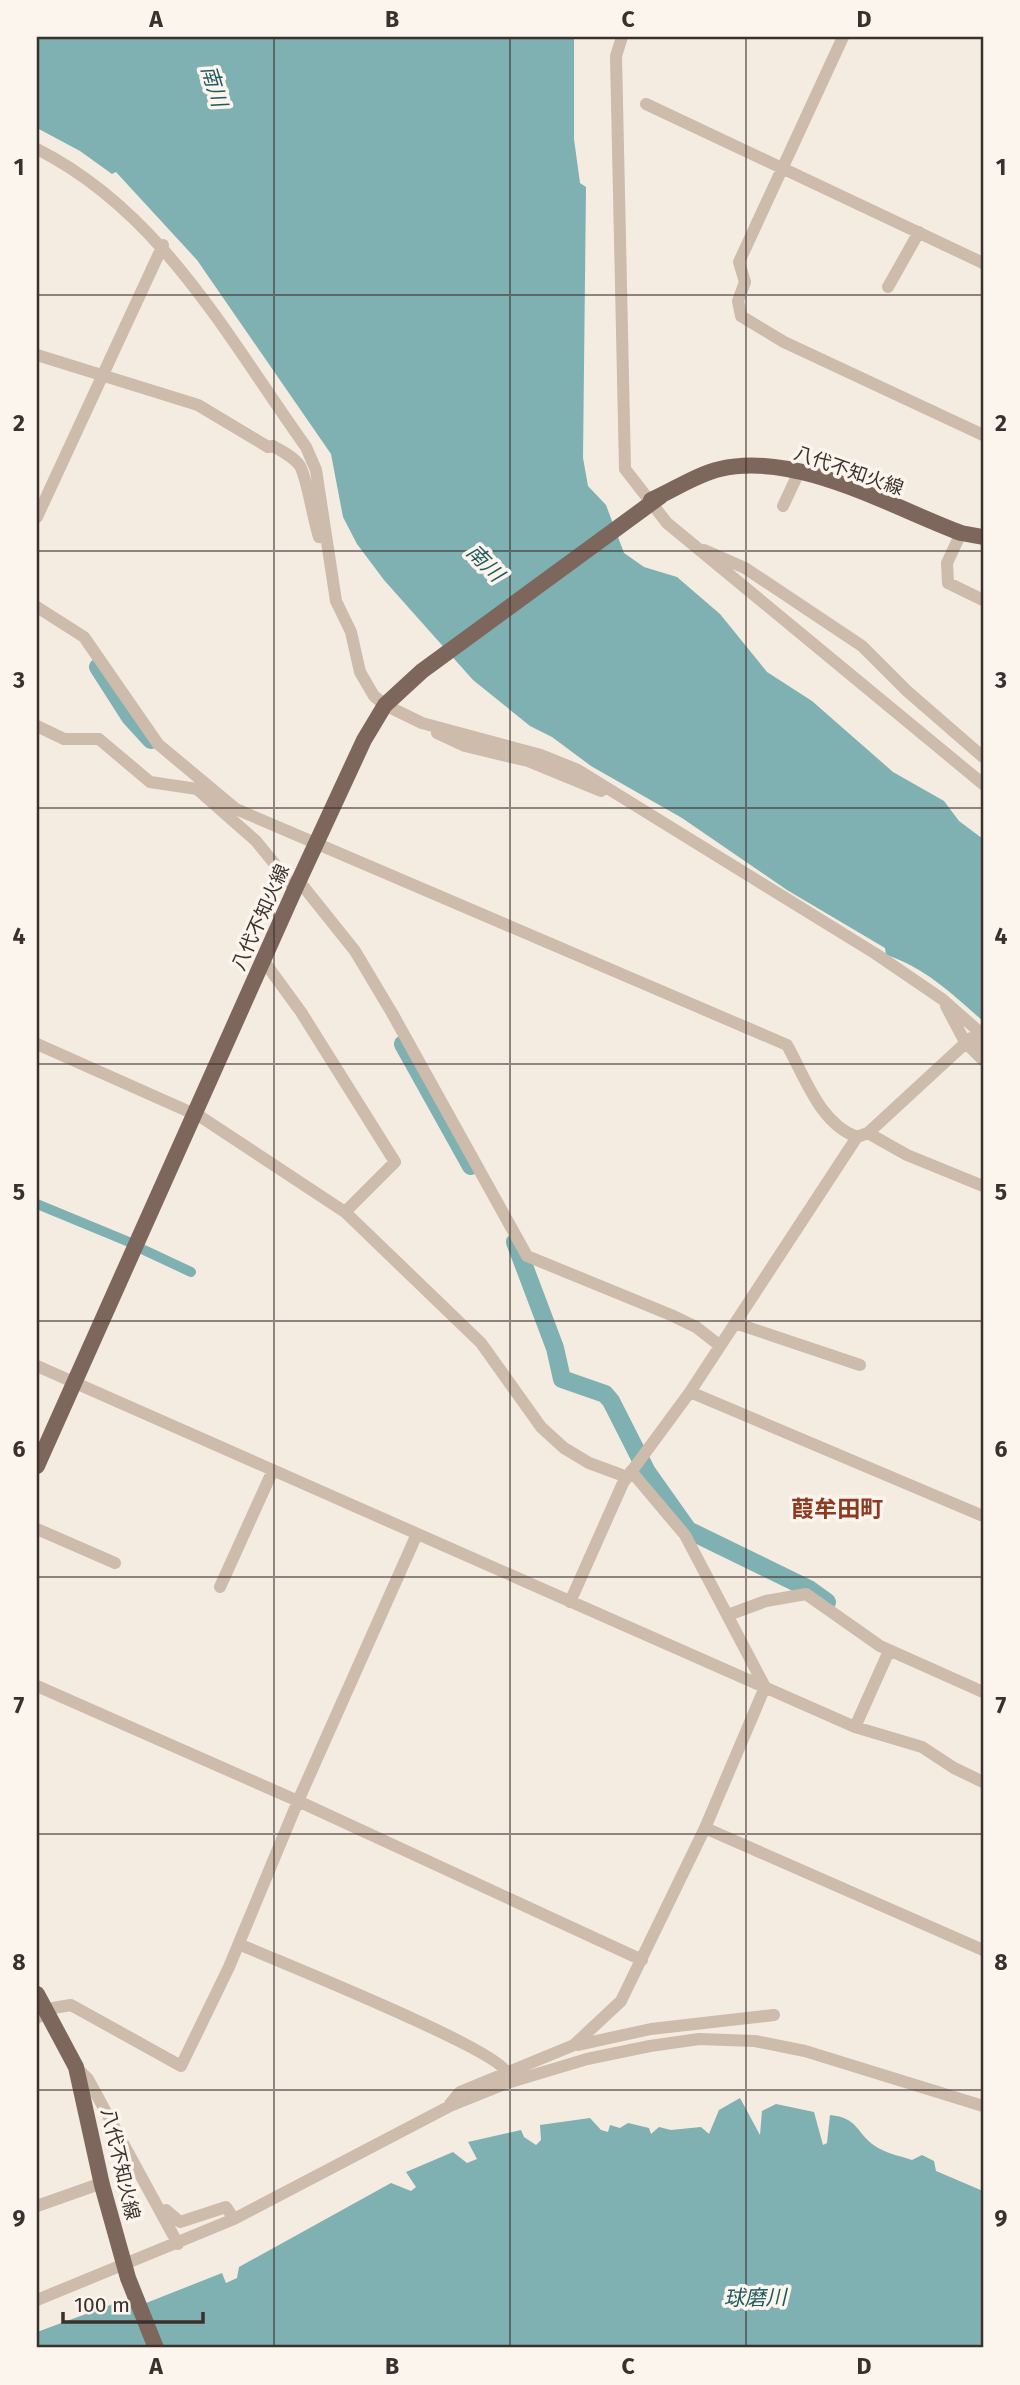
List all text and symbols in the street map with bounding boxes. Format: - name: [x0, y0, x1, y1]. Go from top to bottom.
- text: A: [148, 5, 163, 33]
- text: B: [385, 5, 399, 33]
- text: C: [621, 5, 635, 33]
- text: D: [857, 5, 872, 33]
- water label: 南川: [195, 62, 233, 112]
- text: 1: [14, 153, 24, 181]
- text: 1: [996, 153, 1006, 181]
- text: 2: [13, 409, 25, 437]
- text: 2: [995, 409, 1007, 437]
- street label: 八代不知火線: [791, 441, 906, 500]
- water label: 南川: [461, 539, 510, 588]
- text: 3: [12, 666, 25, 694]
- text: 3: [994, 666, 1007, 694]
- street label: 八代不知火線: [227, 860, 294, 974]
- text: 4: [13, 922, 26, 950]
- text: 4: [995, 922, 1008, 950]
- text: 5: [13, 1178, 25, 1206]
- text: 5: [995, 1178, 1007, 1206]
- text: 6: [13, 1435, 26, 1463]
- text: 6: [995, 1435, 1008, 1463]
- district label: 葭牟田町: [791, 1495, 883, 1523]
- text: 7: [14, 1691, 25, 1719]
- text: 7: [996, 1691, 1007, 1719]
- text: 8: [12, 1948, 26, 1976]
- text: 8: [994, 1948, 1008, 1976]
- street label: 八代不知火線: [96, 2106, 145, 2222]
- text: 9: [13, 2204, 26, 2232]
- text: 9: [995, 2204, 1008, 2232]
- scale bar: [63, 2280, 203, 2324]
- water label: 球磨川: [723, 2284, 789, 2312]
- text: 100 m: [74, 2292, 130, 2318]
- text: A: [148, 2352, 163, 2380]
- text: B: [385, 2352, 399, 2380]
- text: C: [621, 2352, 635, 2380]
- text: D: [857, 2352, 872, 2380]

